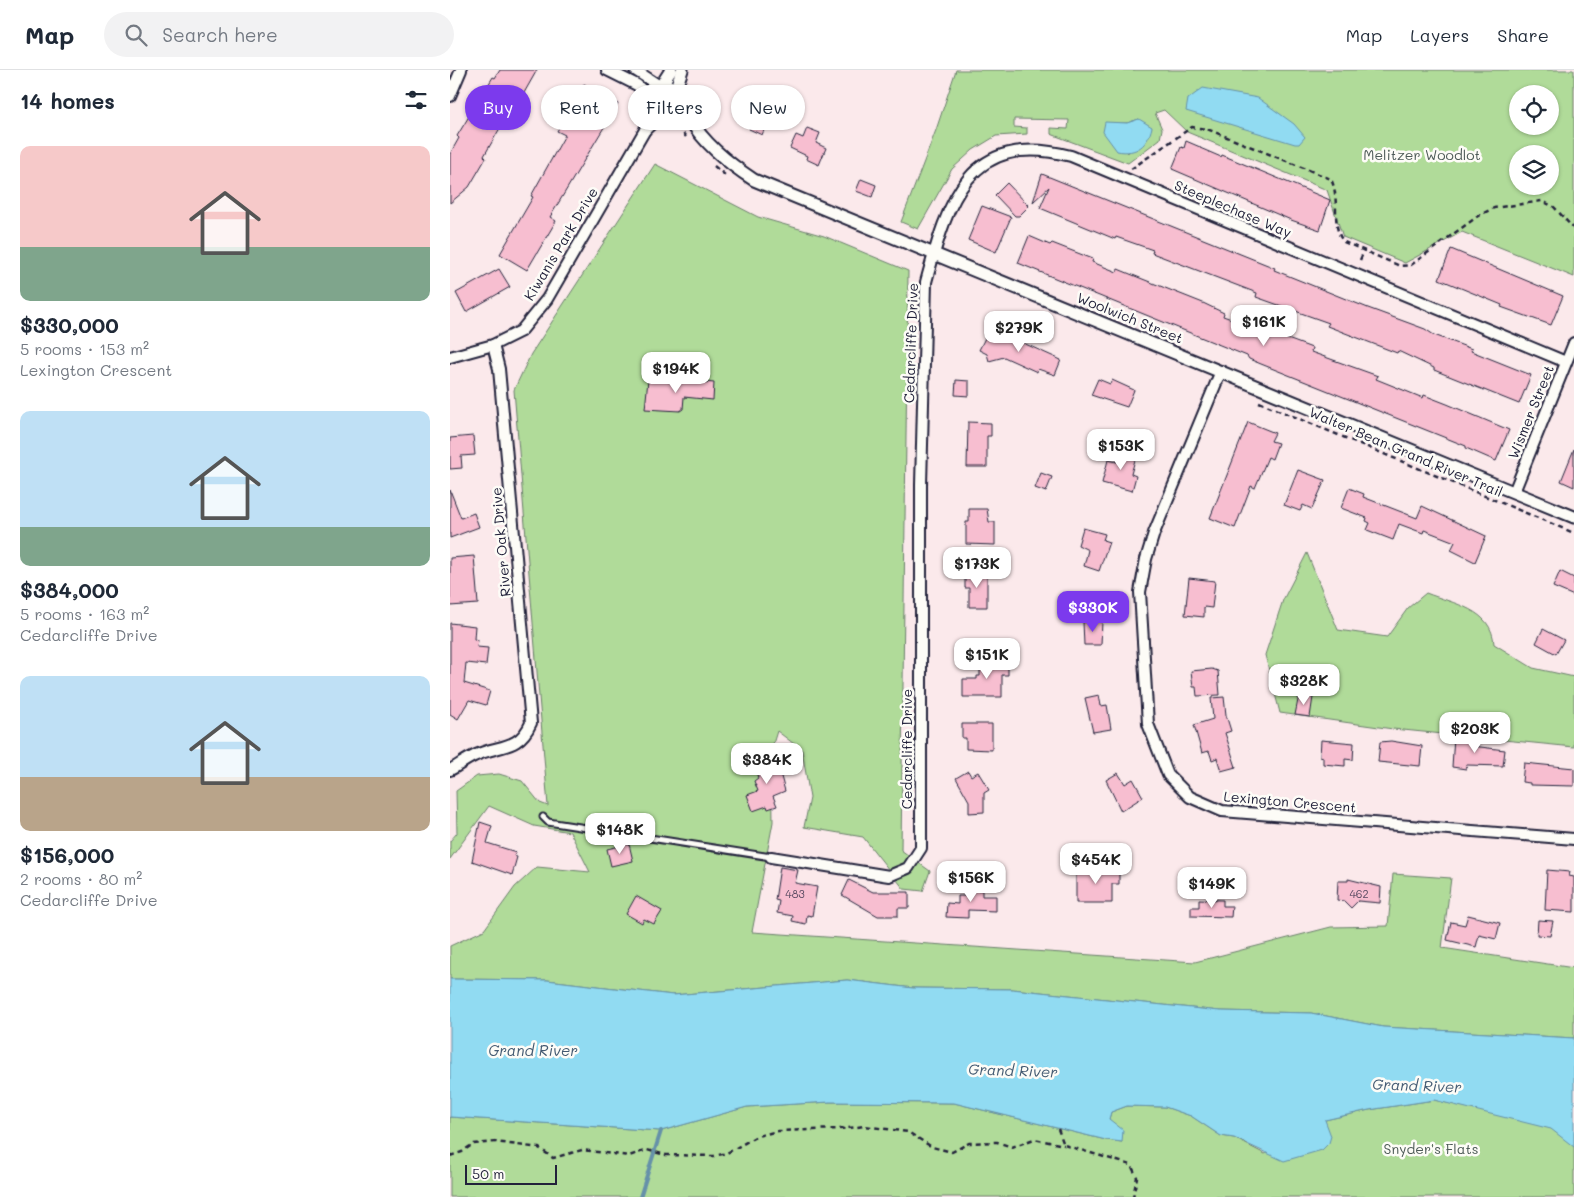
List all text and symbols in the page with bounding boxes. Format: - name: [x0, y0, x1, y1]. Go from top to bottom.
- search box: [104, 12, 454, 57]
- text: Map: [25, 19, 74, 50]
- icon: search: [122, 21, 150, 49]
- text: Search here: [162, 22, 278, 47]
- text: Map: [1346, 23, 1382, 47]
- text: Layers: [1410, 23, 1469, 47]
- text: Share: [1497, 23, 1549, 47]
- chip: Buy: [465, 85, 531, 130]
- chip: Rent: [541, 85, 618, 130]
- chip: Filters: [628, 85, 721, 130]
- chip: New: [731, 85, 805, 130]
- map controls: [1509, 85, 1559, 195]
- button: locate: [1509, 85, 1559, 135]
- icon: filters: [402, 86, 430, 114]
- text: 14 homes: [20, 87, 115, 114]
- park label: Melitzer Woodlot: [1363, 145, 1481, 164]
- button: layers: [1509, 145, 1559, 195]
- street label: Steeplechase Way: [1172, 175, 1295, 242]
- icon: home: [180, 178, 270, 268]
- street label: Kiwanis Park Drive: [519, 184, 602, 304]
- street label: Cedarcliffe Drive: [899, 283, 922, 403]
- street label: Woolwich Street: [1074, 288, 1186, 347]
- pin: $161K: [1229, 304, 1299, 347]
- pin: $279K: [984, 310, 1054, 353]
- text: $161K: [1242, 310, 1286, 331]
- text: $330,000: [20, 311, 119, 338]
- text: $279K: [995, 316, 1043, 337]
- text: 5 rooms · 153 m²: [20, 338, 149, 359]
- pin: $194K: [641, 352, 711, 394]
- text: $194K: [652, 357, 700, 378]
- text: Lexington Crescent: [20, 359, 172, 380]
- street label: Wismer Street: [1503, 362, 1558, 461]
- street label: Walter Bean Grand River Trail: [1306, 402, 1506, 501]
- pin: $153K: [1086, 428, 1156, 471]
- text: $153K: [1098, 434, 1144, 455]
- icon: home: [180, 443, 270, 533]
- street label: River Oak Drive: [486, 487, 515, 597]
- pin: $173K: [942, 546, 1012, 589]
- text: $173K: [954, 552, 1000, 573]
- text: $384,000: [20, 576, 119, 603]
- pin: $330K: [1058, 590, 1128, 633]
- text: $330K: [1068, 596, 1118, 617]
- text: 5 rooms · 163 m²: [20, 603, 149, 624]
- text: Cedarcliffe Drive: [20, 624, 158, 645]
- pin: $151K: [952, 638, 1022, 680]
- text: $151K: [965, 643, 1009, 664]
- pin: $328K: [1269, 664, 1339, 706]
- text: $328K: [1280, 669, 1328, 690]
- street label: Cedarcliffe Drive: [897, 689, 916, 809]
- icon: home: [180, 708, 270, 798]
- pin: $203K: [1440, 712, 1510, 754]
- text: $203K: [1450, 717, 1500, 738]
- pin: $384K: [732, 742, 802, 785]
- text: $384K: [742, 748, 792, 769]
- street label: Lexington Crescent: [1223, 786, 1357, 817]
- pin: $148K: [585, 812, 655, 855]
- text: $148K: [596, 818, 644, 839]
- text: $156,000: [20, 841, 114, 868]
- pin: $454K: [1061, 842, 1131, 885]
- text: $454K: [1071, 848, 1121, 869]
- pin: $156K: [936, 860, 1006, 903]
- text: $156K: [948, 866, 994, 887]
- pin: $149K: [1177, 866, 1247, 909]
- text: 2 rooms · 80 m²: [20, 868, 142, 889]
- text: $149K: [1188, 872, 1236, 893]
- house number: 483: [785, 886, 805, 901]
- house number: 462: [1349, 886, 1369, 901]
- text: Cedarcliffe Drive: [20, 889, 158, 910]
- water label: Grand River: [488, 1040, 578, 1060]
- water label: Grand River: [968, 1058, 1059, 1082]
- water label: Grand River: [1372, 1073, 1463, 1097]
- park label: Snyder's Flats: [1384, 1139, 1478, 1158]
- scale bar: [465, 1162, 558, 1185]
- text: 50 m: [472, 1164, 504, 1183]

